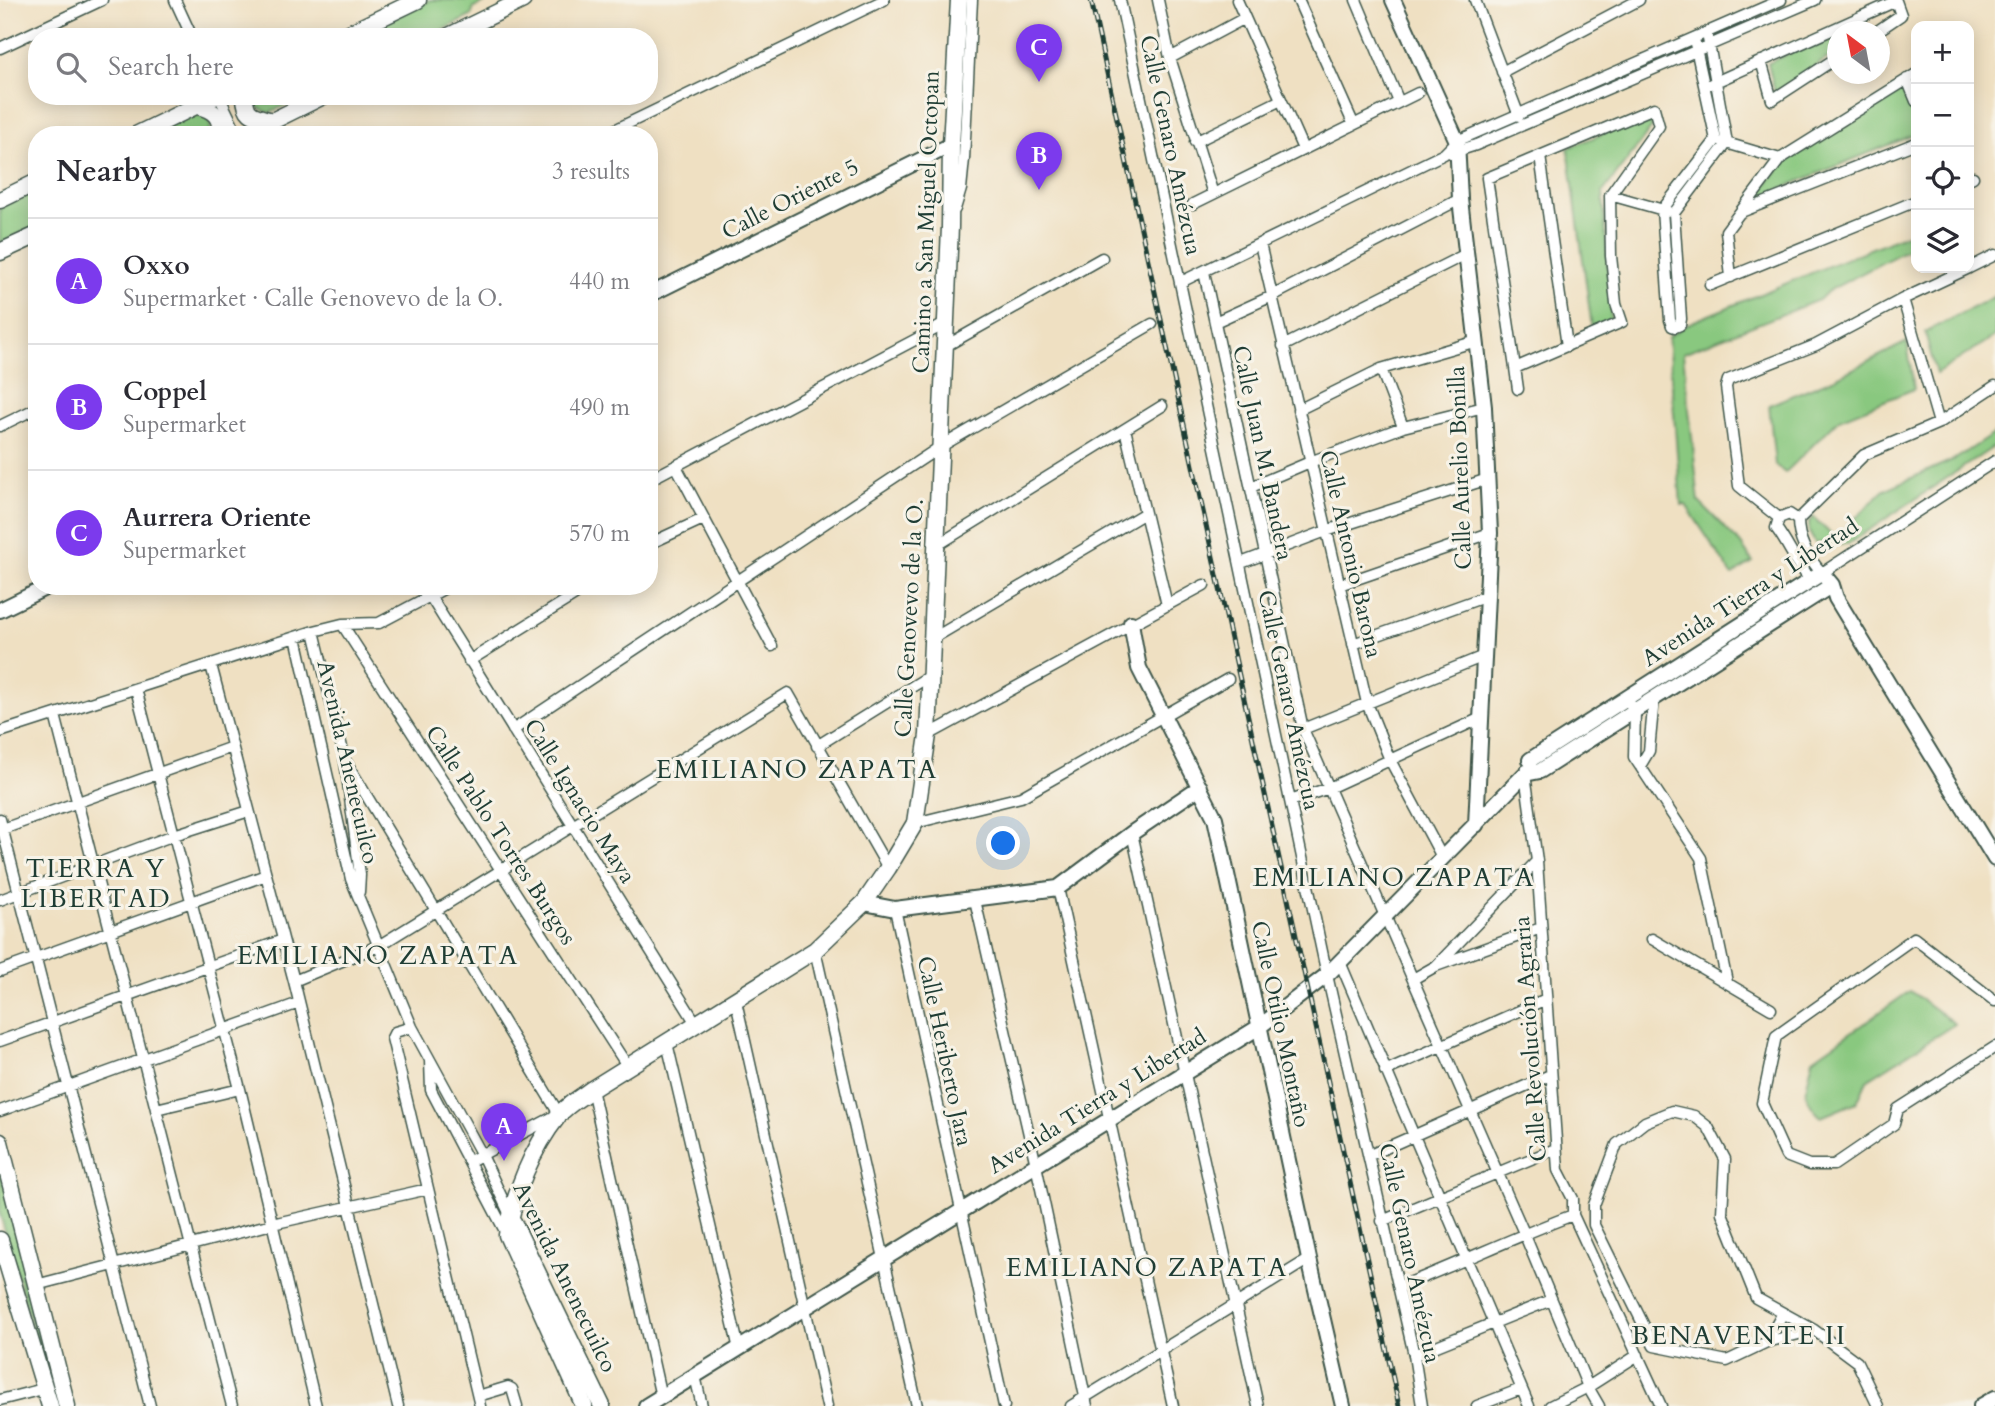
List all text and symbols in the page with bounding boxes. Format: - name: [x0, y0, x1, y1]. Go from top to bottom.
- north arrow: [1827, 21, 1890, 84]
- map controls: [1911, 21, 1974, 273]
- button: +: [1911, 21, 1974, 84]
- pin: C: [1016, 24, 1062, 82]
- search box: [28, 28, 658, 105]
- street label: Calle Genaro Amézcua: [1133, 32, 1209, 258]
- icon: search: [52, 48, 90, 86]
- text: Search here: [108, 49, 234, 84]
- street label: Camino a San Miguel Octopan: [905, 70, 947, 374]
- button: −: [1911, 84, 1974, 147]
- pin: B: [1016, 132, 1062, 190]
- button: locate: [1911, 147, 1974, 210]
- text: Nearby: [56, 151, 157, 192]
- street label: Calle Oriente 5: [716, 151, 864, 247]
- text: 3 results: [552, 156, 630, 187]
- button: layers: [1911, 210, 1974, 273]
- text: Oxxo: [123, 248, 190, 283]
- text: A: [70, 266, 88, 297]
- text: 440 m: [569, 266, 630, 297]
- text: Supermarket · Calle Genovevo de la O.: [123, 283, 503, 314]
- street label: Calle Juan M. Bandera: [1225, 343, 1301, 563]
- street label: Calle Aurelio Bonilla: [1441, 366, 1479, 570]
- text: Coppel: [123, 374, 207, 409]
- text: B: [71, 392, 87, 423]
- text: 490 m: [569, 392, 630, 423]
- text: Supermarket: [123, 409, 246, 440]
- street label: Calle Antonio Barona: [1312, 447, 1390, 661]
- street label: Calle Genovevo de la O.: [887, 498, 931, 738]
- text: Aurrera Oriente: [123, 500, 311, 535]
- street label: Avenida Tierra y Libertad: [1636, 510, 1865, 674]
- text: C: [70, 518, 88, 549]
- text: 570 m: [569, 518, 630, 549]
- text: Supermarket: [123, 535, 246, 566]
- street label: Calle Genaro Amézcua: [1251, 587, 1327, 813]
- street label: Avenida Anenecuilco: [309, 657, 387, 867]
- street label: Calle Ignacio Maya: [517, 713, 643, 889]
- street label: Calle Pablo Torres Burgos: [418, 719, 584, 951]
- district label: EMILIANO ZAPATA: [656, 752, 938, 787]
- your location: [986, 826, 1020, 860]
- district label: TIERRA Y LIBERTAD: [20, 851, 172, 916]
- district label: EMILIANO ZAPATA: [1253, 860, 1535, 895]
- street label: Calle Revolución Agraria: [1506, 915, 1554, 1163]
- street label: Calle Otilio Montaño: [1244, 918, 1318, 1130]
- district label: EMILIANO ZAPATA: [237, 938, 519, 973]
- street label: Calle Heriberto Jara: [910, 953, 980, 1149]
- street label: Avenida Tierra y Libertad: [982, 1021, 1213, 1181]
- pin: A: [481, 1103, 527, 1161]
- street label: Calle Genaro Amézcua: [1372, 1140, 1448, 1366]
- street label: Avenida Anenecuilco: [505, 1177, 625, 1377]
- district label: EMILIANO ZAPATA: [1006, 1250, 1288, 1285]
- district label: BENAVENTE II: [1631, 1318, 1847, 1353]

